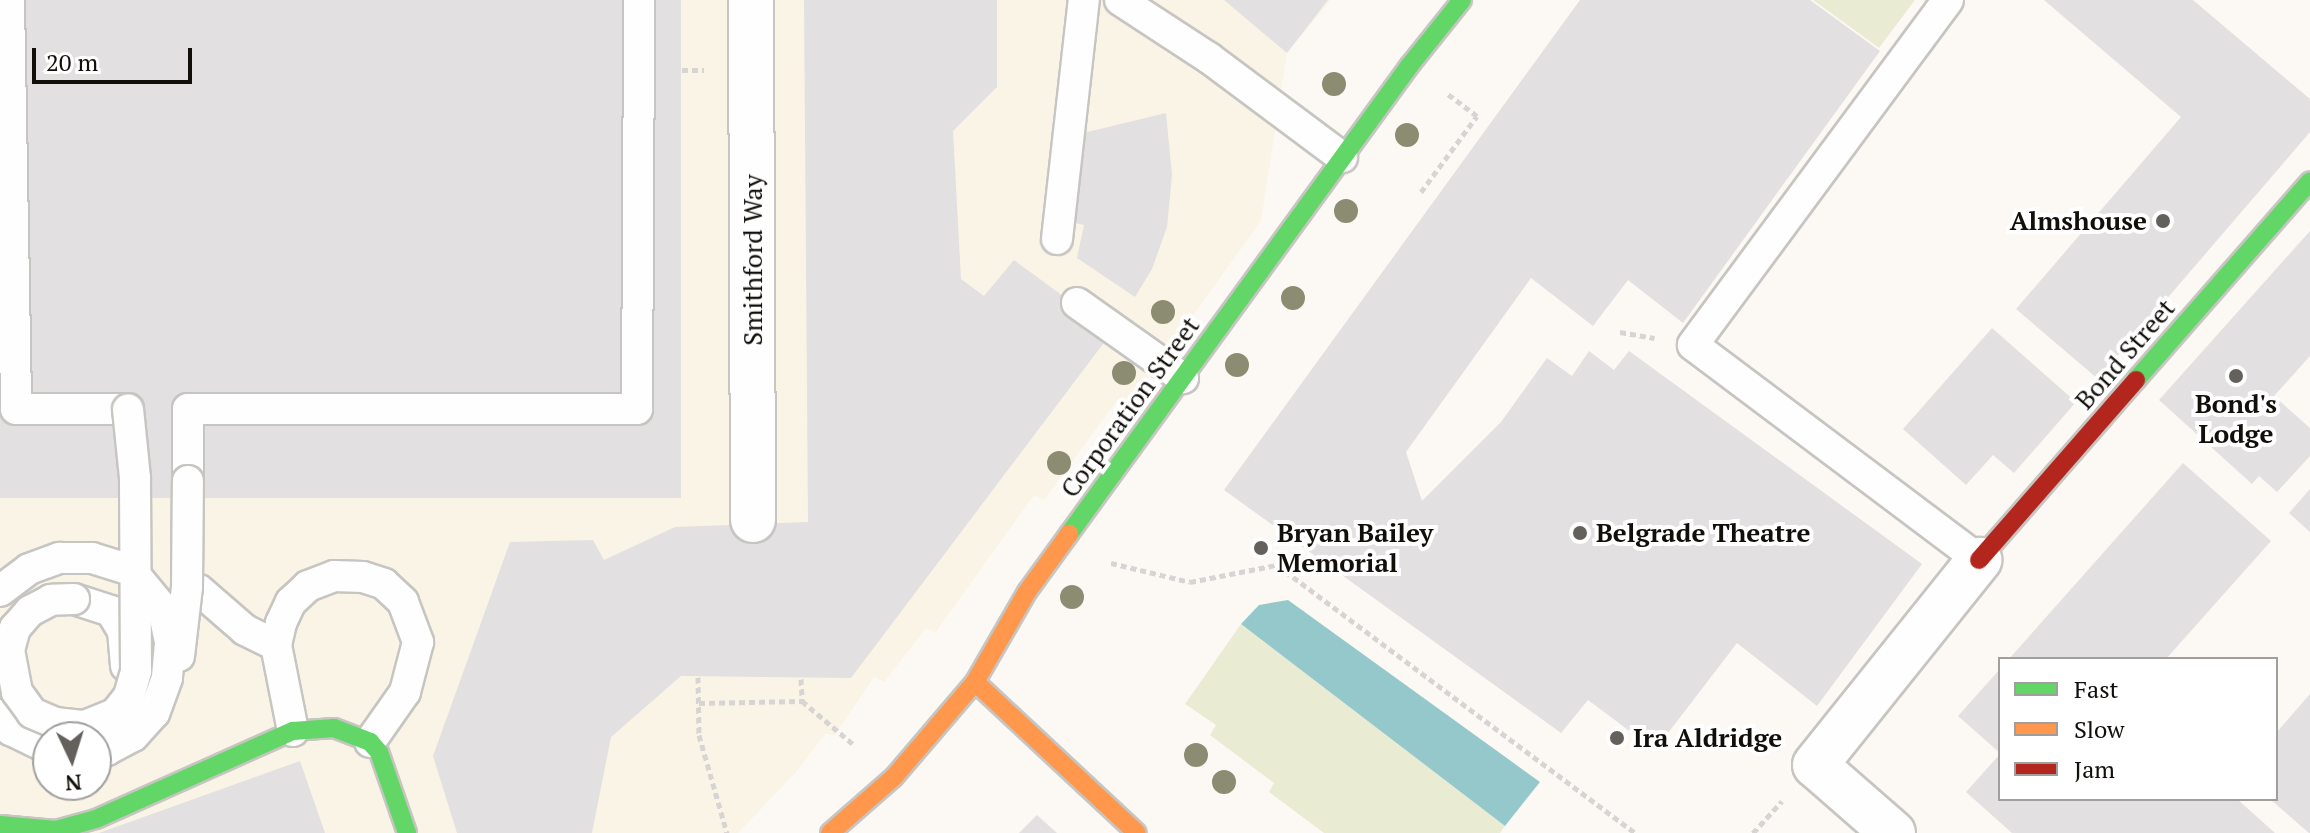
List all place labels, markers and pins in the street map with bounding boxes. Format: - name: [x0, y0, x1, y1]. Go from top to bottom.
- place label: Almshouse: [2010, 205, 2147, 237]
- marker: Almshouse: [2154, 212, 2172, 230]
- marker: Bond's Lodge: [2227, 367, 2245, 385]
- place label: Bond's Lodge: [2195, 388, 2277, 450]
- place label: Bryan Bailey Memorial: [1277, 517, 1433, 578]
- place label: Belgrade Theatre: [1596, 517, 1810, 549]
- marker: Belgrade Theatre: [1571, 524, 1589, 542]
- marker: Bryan Bailey Memorial: [1252, 539, 1270, 557]
- place label: Ira Aldridge: [1633, 722, 1783, 754]
- marker: Ira Aldridge: [1608, 729, 1626, 747]

